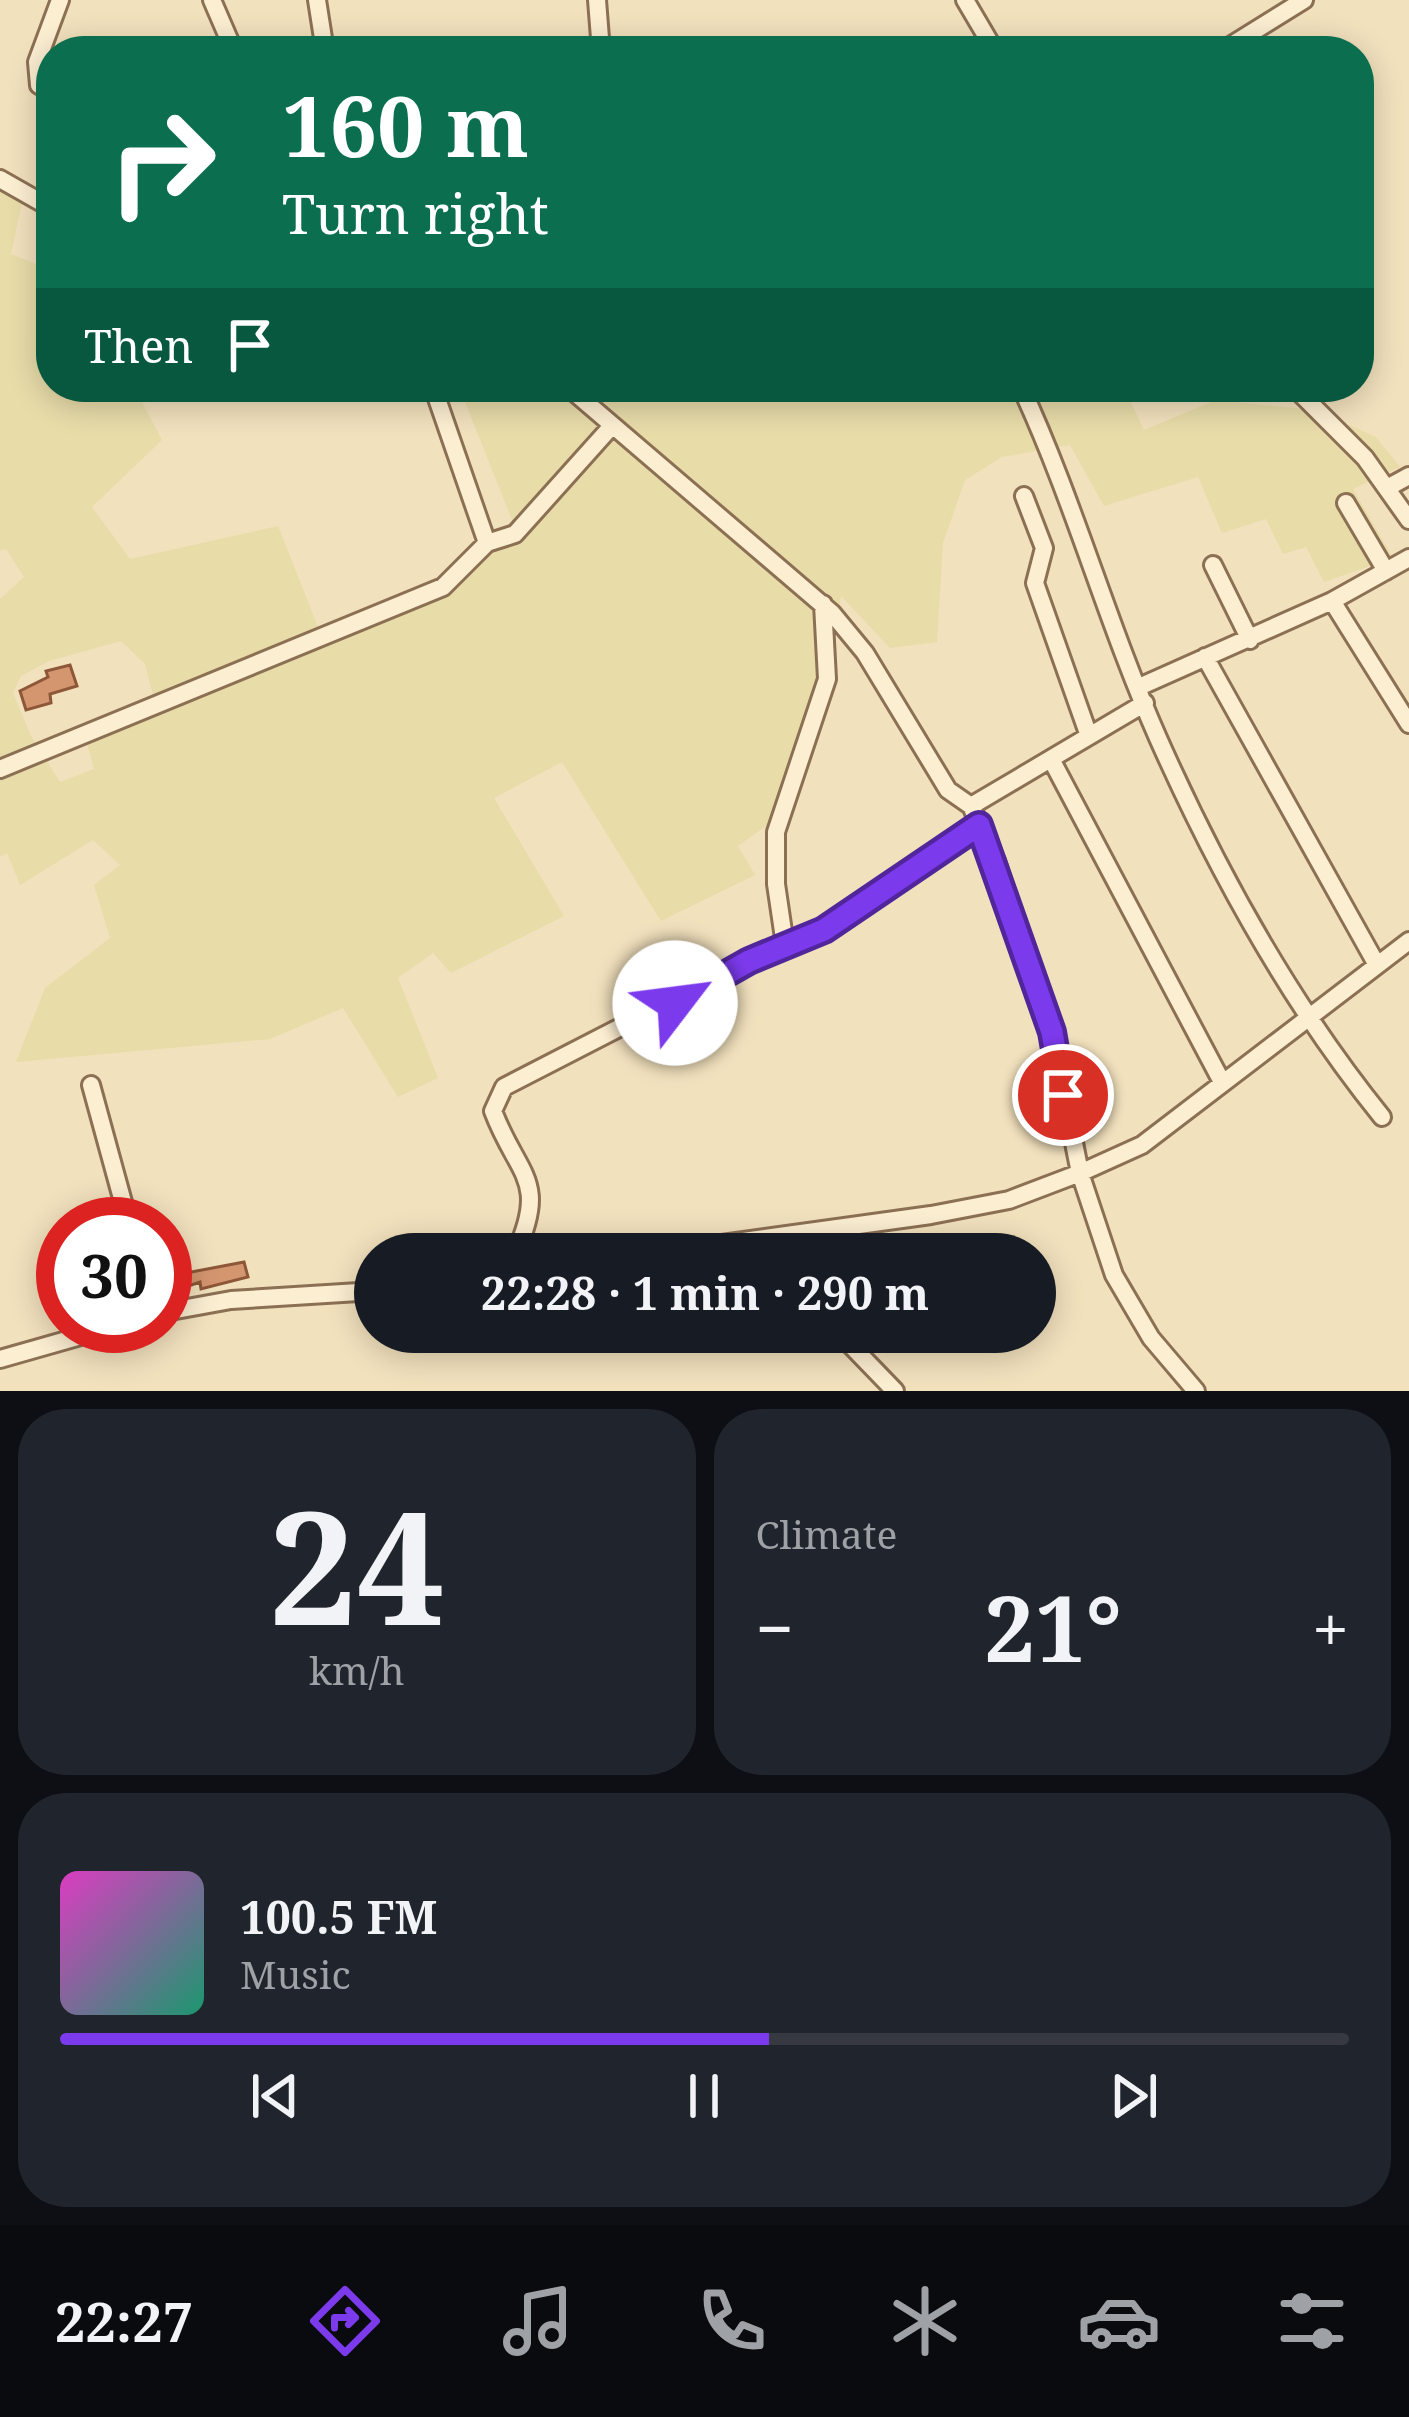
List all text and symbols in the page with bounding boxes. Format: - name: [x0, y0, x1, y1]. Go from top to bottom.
- text: 160 m: [282, 67, 529, 182]
- icon: right: [84, 84, 240, 240]
- text: Turn right: [282, 176, 549, 250]
- icon: arrive: [217, 312, 283, 378]
- text: Then: [84, 315, 193, 376]
- position arrow: [612, 940, 738, 1066]
- pin: [1012, 1044, 1114, 1146]
- icon: arrive: [1030, 1062, 1096, 1128]
- speed limit sign: 30: [36, 1197, 192, 1353]
- text: 22:28 · 1 min · 290 m: [481, 1262, 929, 1323]
- text: 24: [269, 1458, 445, 1671]
- text: Climate: [756, 1507, 897, 1560]
- text: 21°: [984, 1566, 1122, 1688]
- text: −: [756, 1582, 794, 1672]
- text: +: [1312, 1582, 1349, 1672]
- text: km/h: [309, 1643, 405, 1696]
- text: 100.5 FM: [240, 1886, 437, 1947]
- text: Music: [240, 1947, 351, 2000]
- icon: previous: [242, 2063, 308, 2129]
- icon: pause: [671, 2063, 737, 2129]
- icon: next: [1101, 2063, 1167, 2129]
- icon: directions: [303, 2279, 387, 2363]
- icon: music: [496, 2279, 580, 2363]
- icon: phone: [690, 2279, 774, 2363]
- icon: climate: [883, 2279, 967, 2363]
- icon: car: [1077, 2279, 1161, 2363]
- icon: filters: [1270, 2279, 1354, 2363]
- text: 22:27: [55, 2284, 193, 2358]

